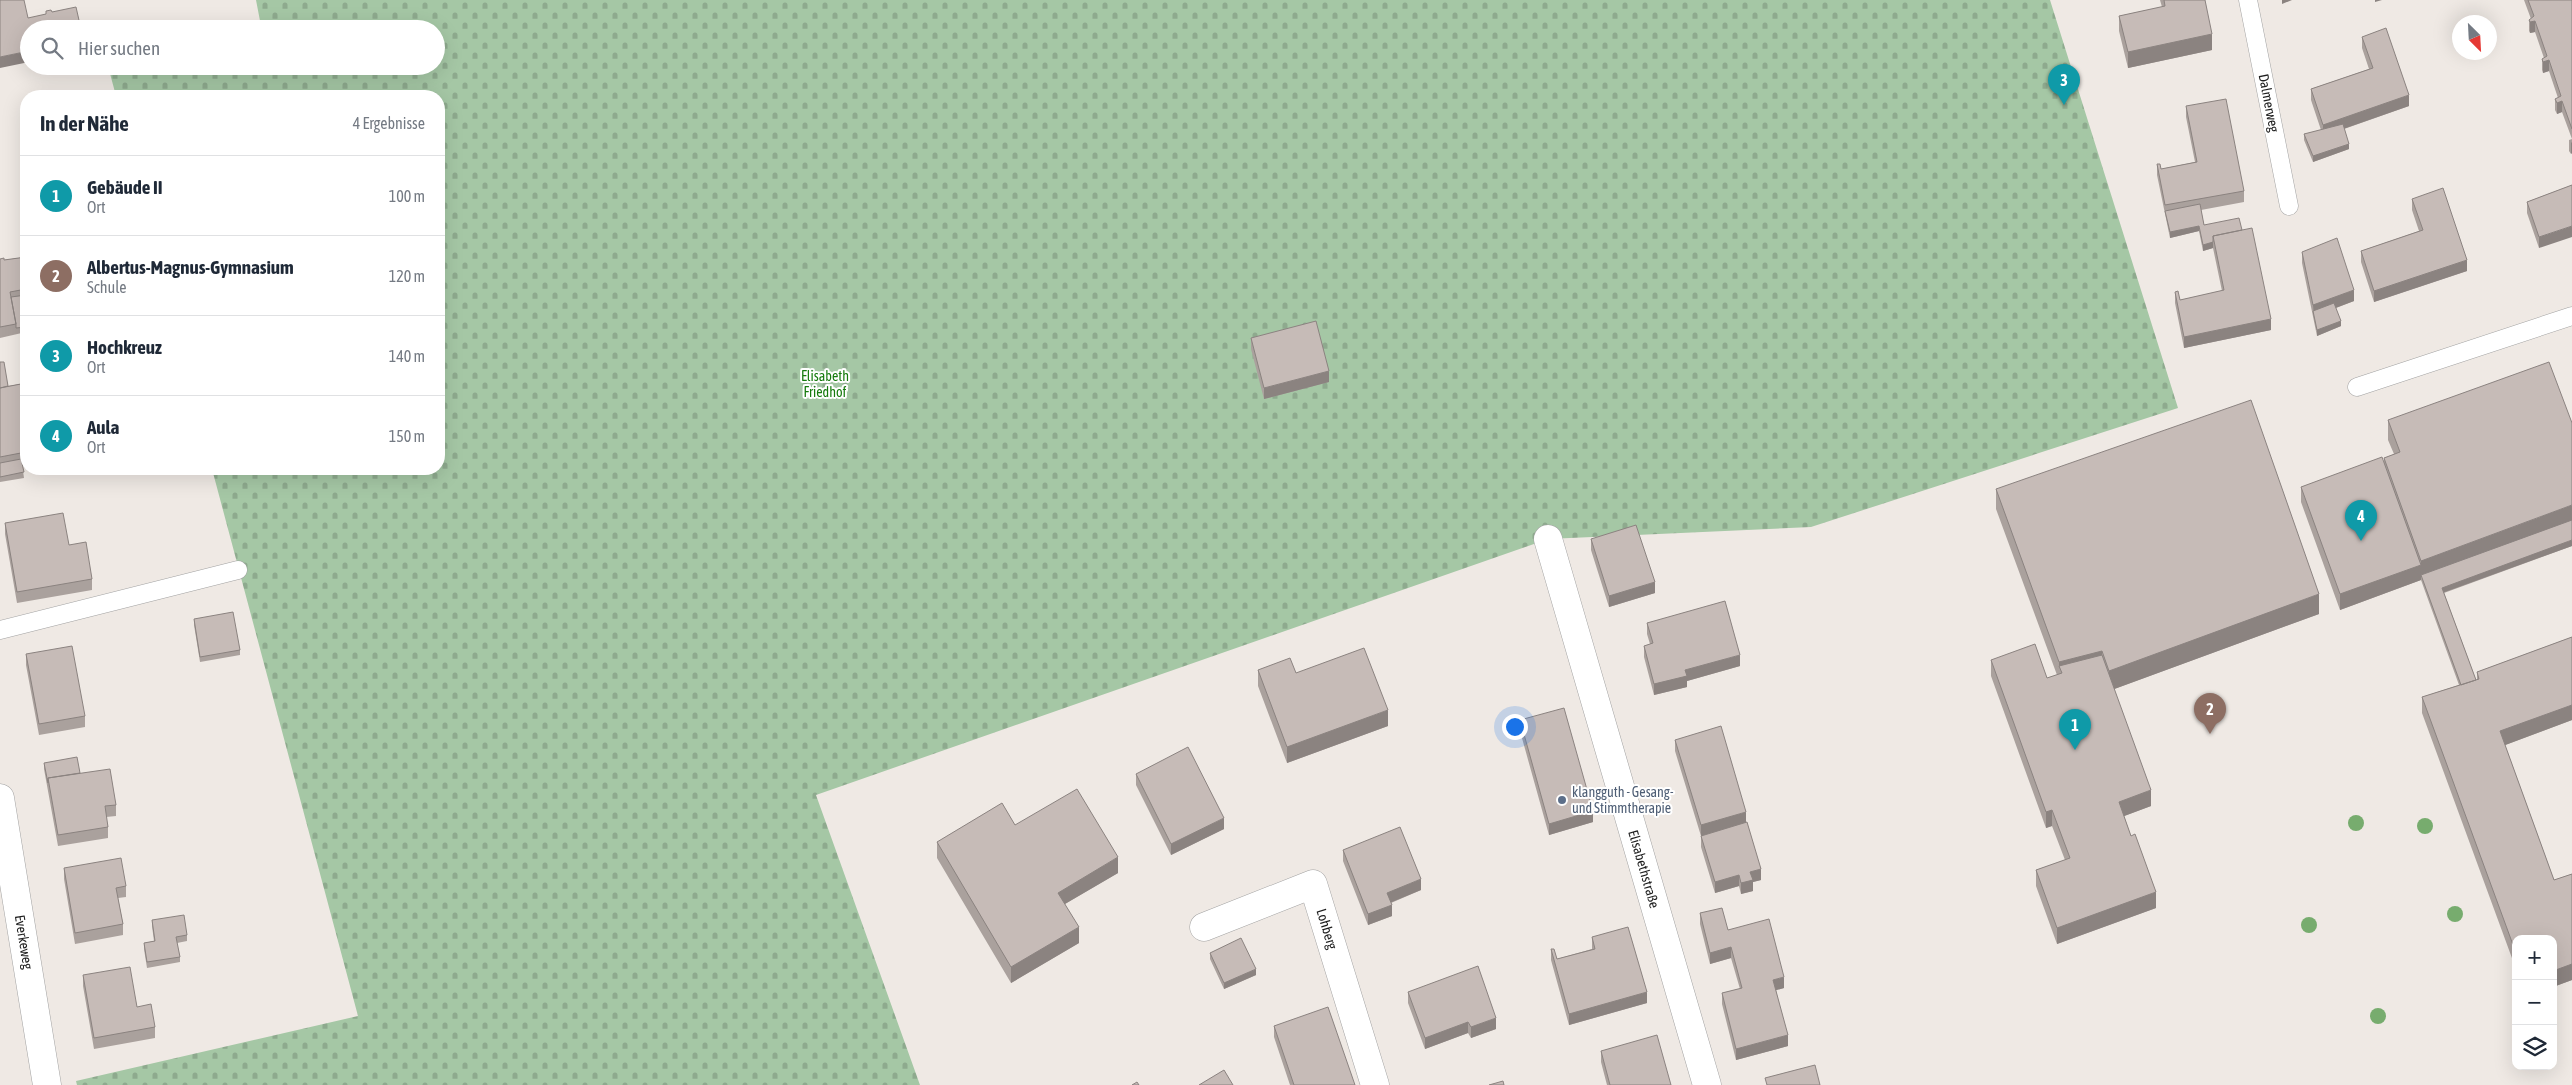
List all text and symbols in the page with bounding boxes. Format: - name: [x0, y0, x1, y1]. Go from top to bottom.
- north arrow: [2452, 15, 2497, 60]
- search box: [20, 20, 445, 75]
- icon: search: [38, 34, 66, 62]
- text: Hier suchen: [78, 37, 160, 59]
- pin: 3: [2048, 64, 2080, 105]
- street label: Dalmerweg: [2255, 72, 2283, 134]
- text: In der Nähe: [40, 111, 129, 135]
- text: 4 Ergebnisse: [353, 114, 425, 132]
- text: Gebäude II: [87, 176, 163, 198]
- text: 1: [52, 187, 60, 205]
- text: 100 m: [389, 187, 425, 205]
- text: Ort: [87, 198, 106, 216]
- text: Albertus-Magnus-Gymnasium: [87, 256, 294, 278]
- text: 2: [52, 267, 60, 285]
- text: 120 m: [389, 267, 425, 285]
- text: Schule: [87, 278, 126, 296]
- text: Hochkreuz: [87, 336, 162, 358]
- text: 3: [52, 347, 60, 365]
- text: 140 m: [389, 347, 425, 365]
- text: Ort: [87, 358, 106, 376]
- park label: Elisabeth Friedhof: [801, 368, 849, 400]
- text: Aula: [87, 416, 119, 438]
- text: 4: [52, 427, 60, 445]
- text: 150 m: [389, 427, 425, 445]
- text: Ort: [87, 438, 106, 456]
- pin: 4: [2345, 500, 2377, 541]
- pin: 2: [2194, 693, 2226, 734]
- pin: 1: [2059, 709, 2091, 750]
- your location: [1502, 714, 1528, 740]
- place label: klangguth - Gesang- und Stimmtherapie: [1572, 784, 1674, 816]
- marker: klangguth - Gesang- und Stimmtherapie: [1556, 794, 1568, 806]
- street label: Elisabethstraße: [1625, 828, 1663, 910]
- street label: Lohberg: [1313, 907, 1341, 951]
- street label: Everkeweg: [12, 914, 36, 970]
- map controls: [2512, 935, 2557, 1070]
- button: +: [2512, 935, 2557, 980]
- button: −: [2512, 980, 2557, 1025]
- button: layers: [2512, 1025, 2557, 1070]

